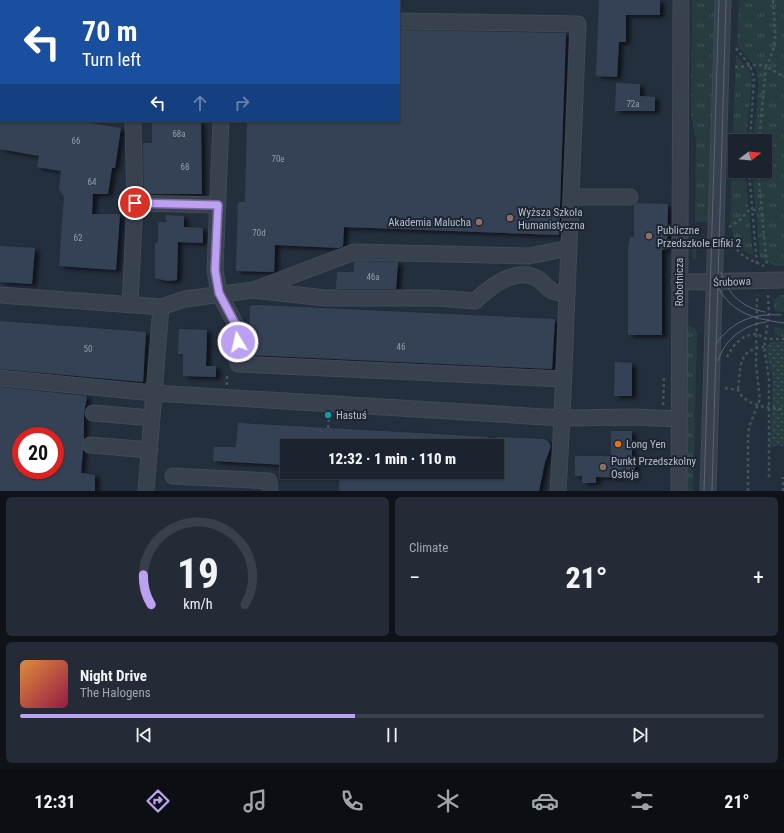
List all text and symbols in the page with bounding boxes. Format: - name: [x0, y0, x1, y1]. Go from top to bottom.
- text: 70 m: [82, 15, 138, 48]
- icon: left: [16, 16, 68, 68]
- text: Turn left: [82, 49, 141, 70]
- icon: left: [147, 92, 169, 114]
- icon: ahead: [189, 92, 211, 114]
- icon: right: [231, 92, 253, 114]
- house number: 72a: [626, 99, 640, 109]
- house number: 68a: [172, 129, 186, 139]
- north arrow: [728, 134, 772, 178]
- map controls: [728, 134, 772, 178]
- house number: 66: [72, 136, 80, 146]
- house number: 70e: [271, 154, 285, 164]
- house number: 68: [181, 162, 189, 172]
- house number: 64: [88, 177, 97, 187]
- pin: [118, 186, 152, 220]
- icon: arrive: [124, 192, 146, 214]
- place label: Wyższa Szkoła Humanistyczna: [518, 206, 585, 232]
- marker: Wyższa Szkoła Humanistyczna: [505, 213, 515, 223]
- place label: Akademia Malucha: [388, 216, 471, 229]
- marker: Akademia Malucha: [474, 217, 484, 227]
- place label: Publiczne Przedszkole Elfiki 2: [657, 224, 741, 250]
- house number: 70d: [252, 228, 266, 238]
- marker: Publiczne Przedszkole Elfiki 2: [644, 231, 654, 241]
- house number: 62: [74, 233, 83, 243]
- street label: Robotnicza: [673, 258, 686, 306]
- house number: 46a: [366, 272, 380, 282]
- street label: Śrubowa: [713, 275, 751, 289]
- position arrow: [217, 321, 259, 363]
- house number: 46: [397, 342, 405, 352]
- house number: 50: [84, 344, 92, 354]
- place label: Hastuś: [336, 409, 367, 422]
- marker: Hastuś: [323, 410, 333, 420]
- speed limit sign: 20: [12, 427, 64, 479]
- place label: Long Yen: [626, 438, 666, 451]
- marker: Long Yen: [613, 439, 623, 449]
- text: 12:32 · 1 min · 110 m: [328, 450, 456, 468]
- place label: Punkt Przedszkolny Ostoja: [611, 455, 696, 481]
- marker: Punkt Przedszkolny Ostoja: [598, 462, 608, 472]
- text: Climate: [409, 540, 448, 555]
- text: 19: [176, 548, 219, 597]
- text: 21°: [565, 560, 608, 595]
- text: −: [409, 565, 420, 590]
- text: +: [753, 565, 764, 590]
- text: km/h: [183, 595, 212, 611]
- text: Night Drive: [80, 667, 147, 685]
- text: The Halogens: [80, 685, 151, 700]
- icon: previous: [133, 724, 155, 746]
- icon: pause: [381, 724, 403, 746]
- icon: next: [629, 724, 651, 746]
- icon: directions: [144, 787, 172, 815]
- icon: music: [241, 787, 269, 815]
- icon: phone: [338, 787, 366, 815]
- icon: climate: [434, 787, 462, 815]
- icon: car: [531, 787, 559, 815]
- icon: filters: [628, 787, 656, 815]
- text: 12:31: [34, 791, 76, 812]
- text: 21°: [724, 791, 750, 812]

